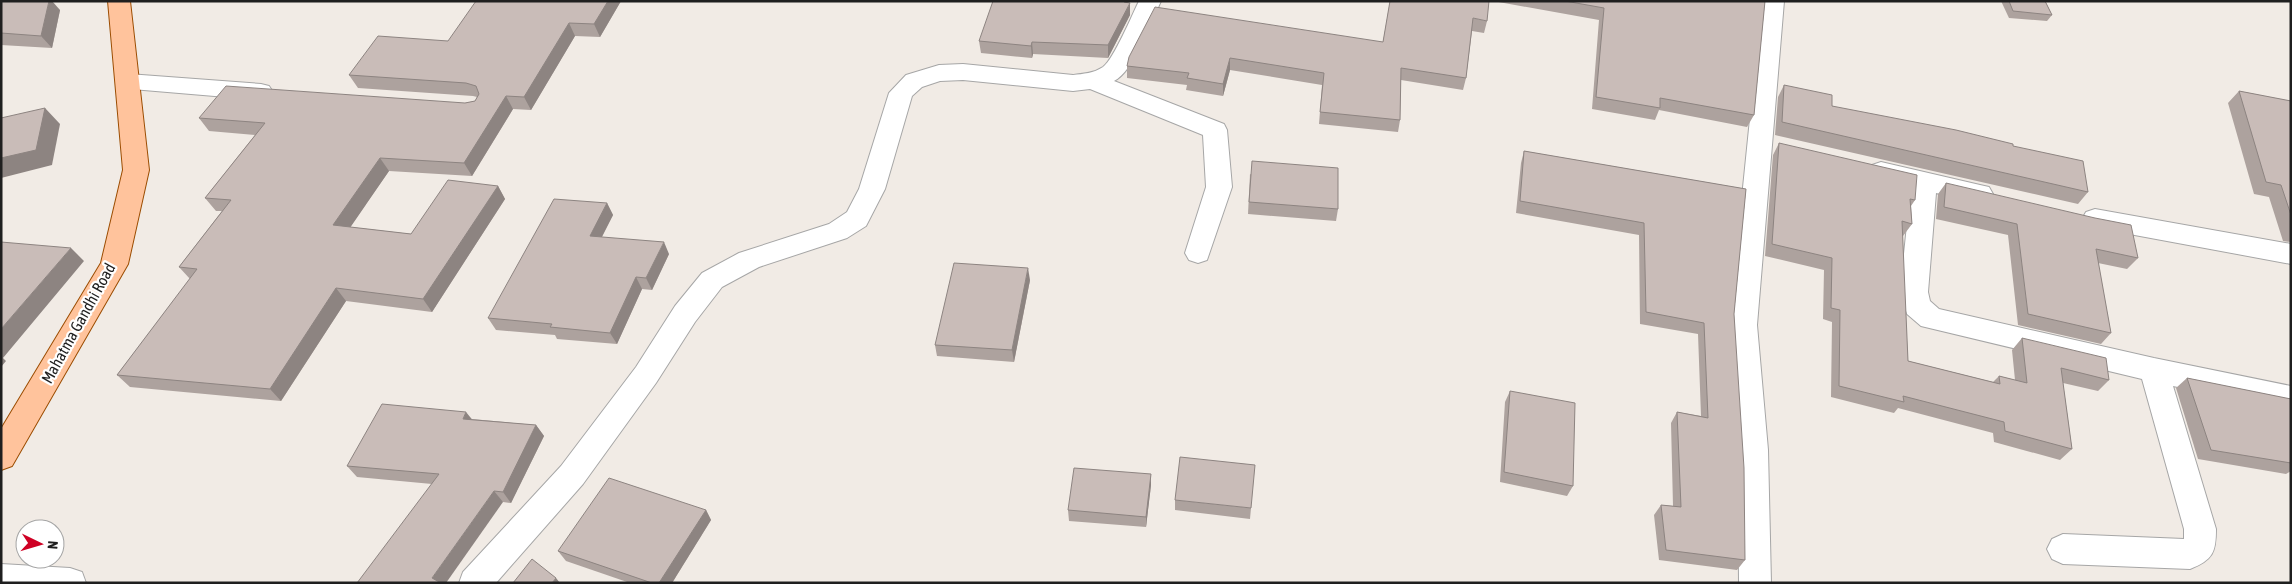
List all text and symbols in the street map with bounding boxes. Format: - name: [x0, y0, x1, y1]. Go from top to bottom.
- street label: Mahatma Gandhi Road: [38, 260, 118, 386]
- north arrow: [15, 519, 65, 569]
- text: N: [45, 540, 61, 550]

